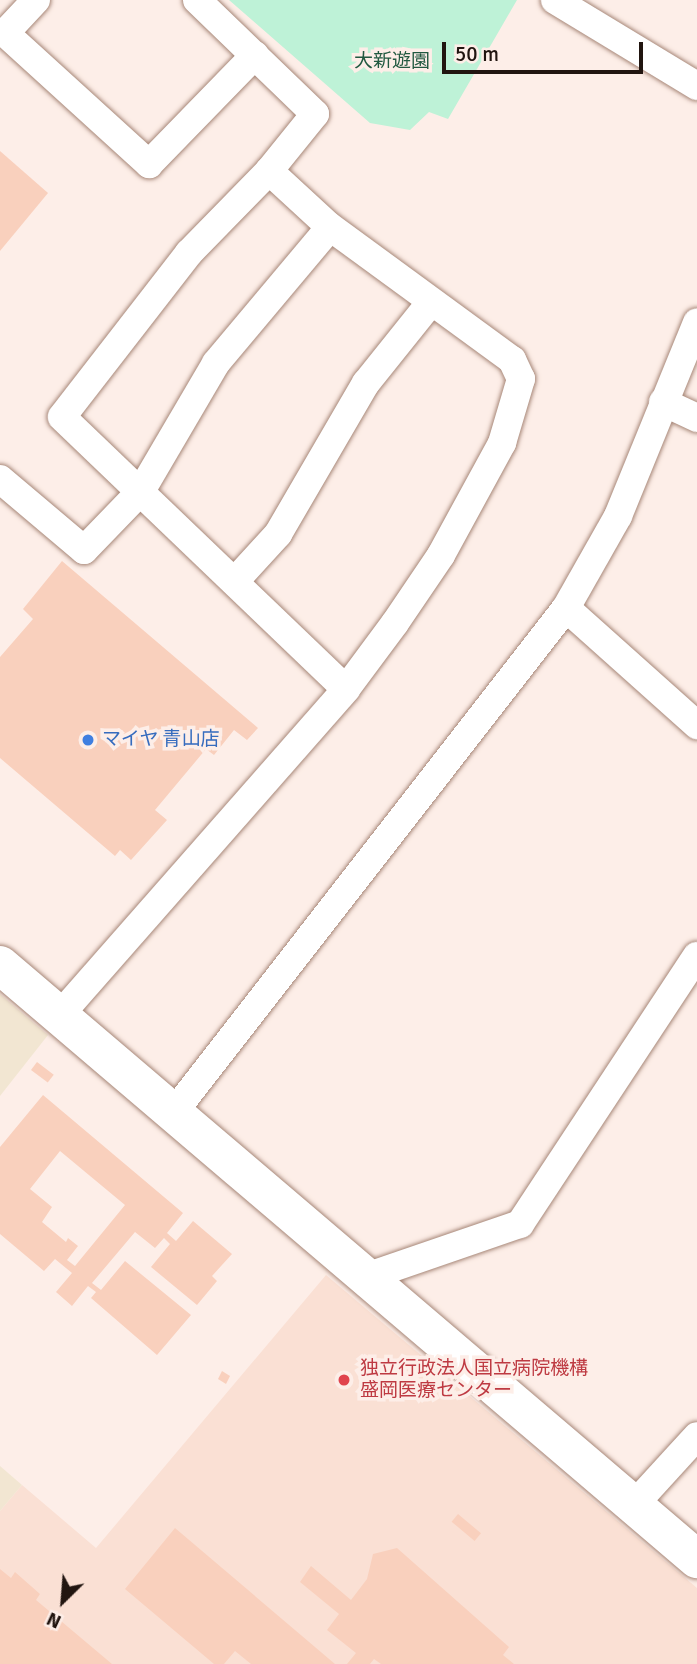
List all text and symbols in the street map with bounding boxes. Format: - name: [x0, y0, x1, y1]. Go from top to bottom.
- scale bar: [445, 28, 646, 72]
- text: 50 m: [455, 41, 499, 67]
- park label: 大新遊園: [354, 51, 430, 73]
- place label: マイヤ 青山店: [102, 729, 220, 751]
- marker: マイヤ 青山店: [80, 732, 96, 748]
- place label: 独立行政法人国立病院機構 盛岡医療センター: [360, 1358, 588, 1402]
- marker: 独立行政法人国立病院機構 盛岡医療センター: [334, 1370, 354, 1390]
- north arrow: [28, 1566, 98, 1636]
- text: N: [43, 1606, 65, 1634]

